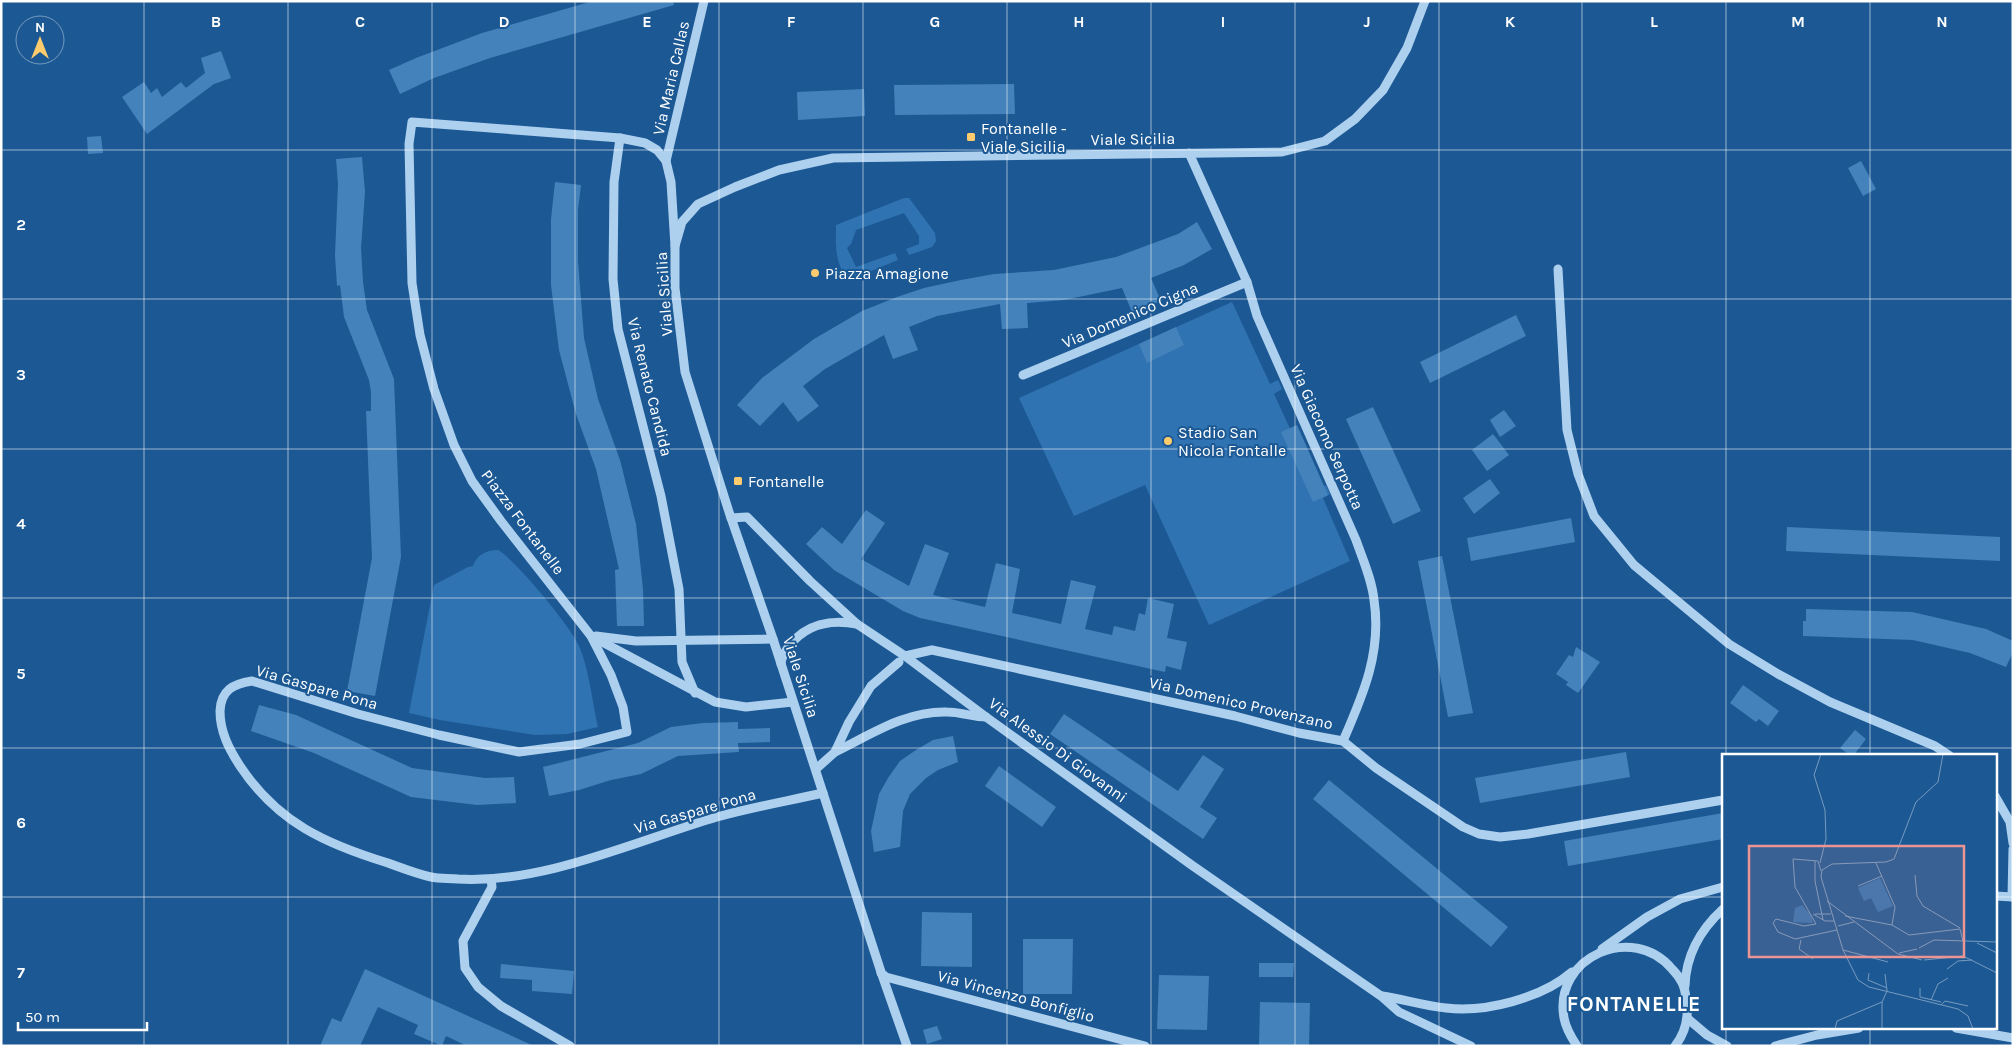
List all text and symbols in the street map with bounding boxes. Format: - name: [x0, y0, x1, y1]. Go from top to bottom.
- text: B: [211, 12, 221, 31]
- text: C: [355, 12, 365, 31]
- text: D: [499, 12, 510, 31]
- text: E: [642, 12, 652, 31]
- text: F: [787, 12, 796, 31]
- text: G: [930, 12, 940, 31]
- text: H: [1073, 12, 1085, 31]
- text: I: [1221, 12, 1225, 31]
- text: J: [1363, 12, 1371, 31]
- text: K: [1505, 12, 1516, 31]
- text: L: [1650, 12, 1658, 31]
- text: M: [1791, 12, 1805, 31]
- text: N: [1936, 12, 1948, 31]
- north arrow: [15, 15, 65, 65]
- text: N: [35, 19, 45, 36]
- street label: Via Maria Callas: [649, 19, 693, 137]
- place label: Fontanelle - Viale Sicilia: [981, 119, 1067, 156]
- street label: Viale Sicilia: [1091, 129, 1175, 149]
- marker: Fontanelle - Viale Sicilia: [965, 131, 977, 143]
- text: 2: [16, 215, 26, 234]
- street label: Viale Sicilia: [652, 251, 676, 337]
- place label: Piazza Amagione: [825, 264, 949, 283]
- marker: Piazza Amagione: [809, 267, 821, 279]
- street label: Via Domenico Cigna: [1059, 278, 1201, 352]
- street label: Via Renato Candida: [624, 316, 676, 458]
- street label: Via Giacomo Serpotta: [1286, 361, 1368, 513]
- text: 3: [16, 365, 26, 384]
- place label: Stadio San Nicola Fontalle: [1178, 423, 1286, 460]
- marker: Stadio San Nicola Fontalle: [1162, 435, 1174, 447]
- street label: Piazza Fontanelle: [477, 466, 569, 578]
- place label: Fontanelle: [748, 472, 824, 491]
- marker: Fontanelle: [732, 475, 744, 487]
- text: 4: [16, 514, 26, 533]
- street label: Viale Sicilia: [779, 634, 823, 720]
- street label: Via Gaspare Pona: [254, 661, 380, 713]
- text: 5: [16, 664, 26, 683]
- street label: Via Domenico Provenzano: [1147, 673, 1335, 733]
- street label: Via Alessio Di Giovanni: [985, 693, 1131, 807]
- inset map: [1722, 754, 1996, 1030]
- street label: Via Gaspare Pona: [632, 785, 758, 837]
- text: 6: [16, 813, 26, 832]
- text: 7: [17, 963, 25, 982]
- street label: Via Vincenzo Bonfiglio: [935, 966, 1097, 1026]
- district label: FONTANELLE: [1567, 992, 1701, 1016]
- scale bar: [18, 1000, 146, 1032]
- text: 50 m: [25, 1008, 60, 1026]

